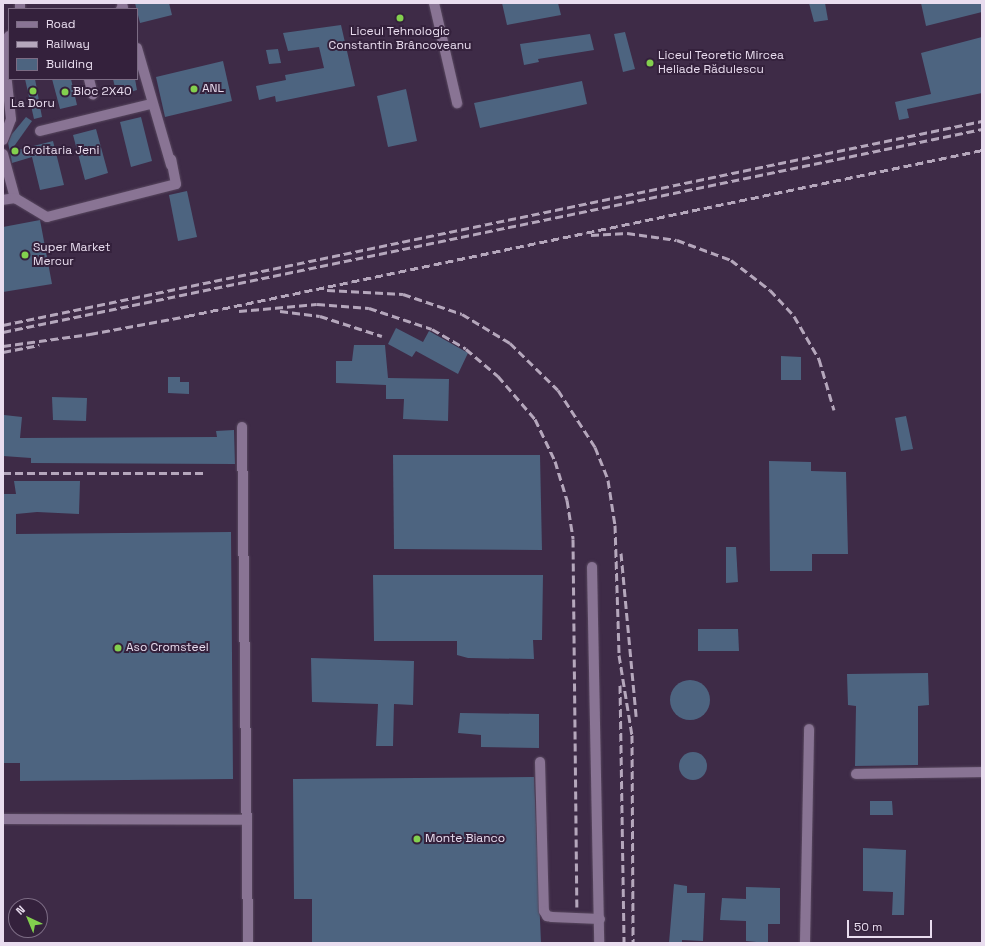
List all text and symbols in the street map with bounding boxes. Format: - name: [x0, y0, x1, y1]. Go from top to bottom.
- legend: [8, 8, 138, 80]
- marker: Liceul Tehnologic Constantin Brâncoveanu: [395, 13, 405, 23]
- text: Road: [46, 16, 75, 32]
- place label: Liceul Tehnologic Constantin Brâncoveanu: [329, 25, 471, 53]
- text: Railway: [46, 36, 90, 52]
- place label: Liceul Teoretic Mircea Heliade Rădulescu: [658, 49, 784, 77]
- text: Building: [46, 56, 93, 72]
- marker: Liceul Teoretic Mircea Heliade Rădulescu: [645, 58, 655, 68]
- place label: ANL: [202, 82, 224, 96]
- marker: ANL: [189, 84, 199, 94]
- place label: Bloc 2X40: [73, 85, 132, 99]
- marker: La Doru: [28, 86, 38, 96]
- marker: Bloc 2X40: [60, 87, 70, 97]
- place label: La Doru: [11, 97, 55, 111]
- place label: Croitaria Jeni: [23, 144, 99, 158]
- marker: Croitaria Jeni: [10, 146, 20, 156]
- place label: Super Market Mercur: [33, 241, 110, 269]
- marker: Super Market Mercur: [20, 250, 30, 260]
- place label: Aso Cromsteel: [126, 641, 209, 655]
- marker: Aso Cromsteel: [113, 643, 123, 653]
- place label: Monte Bianco: [425, 832, 505, 846]
- marker: Monte Bianco: [412, 834, 422, 844]
- north arrow: [8, 898, 48, 938]
- text: N: [13, 902, 28, 918]
- scale bar: [849, 912, 934, 938]
- text: 50 m: [854, 919, 882, 935]

